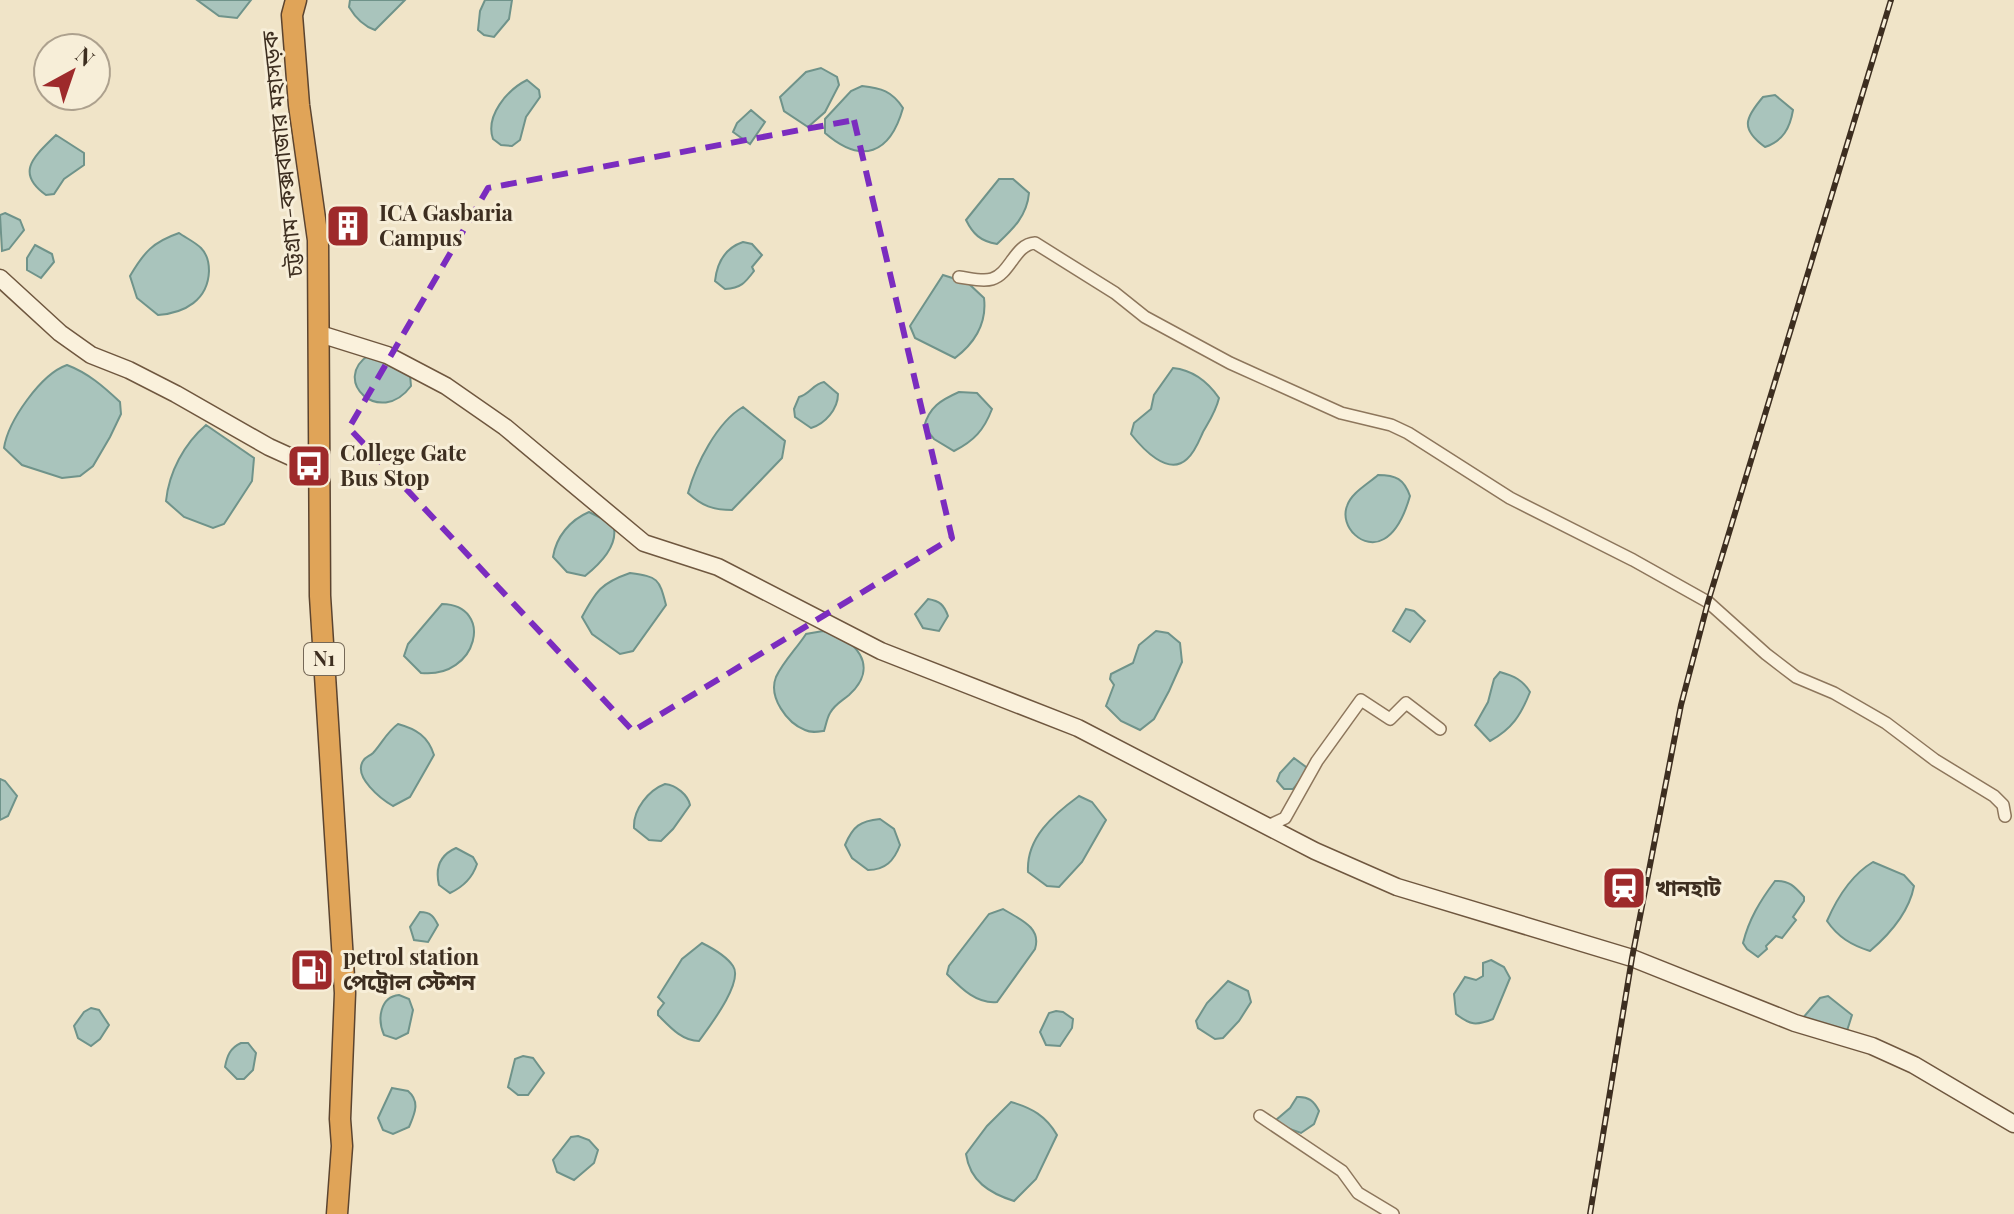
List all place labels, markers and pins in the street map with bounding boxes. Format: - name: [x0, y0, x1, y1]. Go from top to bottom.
- place label: ICA Gasbaria Campus: [379, 197, 514, 252]
- building icon: ICA Gasbaria Campus: [324, 202, 372, 250]
- place label: College Gate Bus Stop: [340, 437, 467, 492]
- bus stop icon: College Gate Bus Stop: [285, 442, 333, 490]
- station icon: খানহাট: [1600, 864, 1648, 912]
- place label: খানহাট: [1655, 872, 1722, 902]
- place label: petrol station পেট্রোল স্টেশন: [343, 941, 480, 996]
- fuel station icon: petrol station পেট্রোল স্টেশন: [288, 946, 336, 994]

